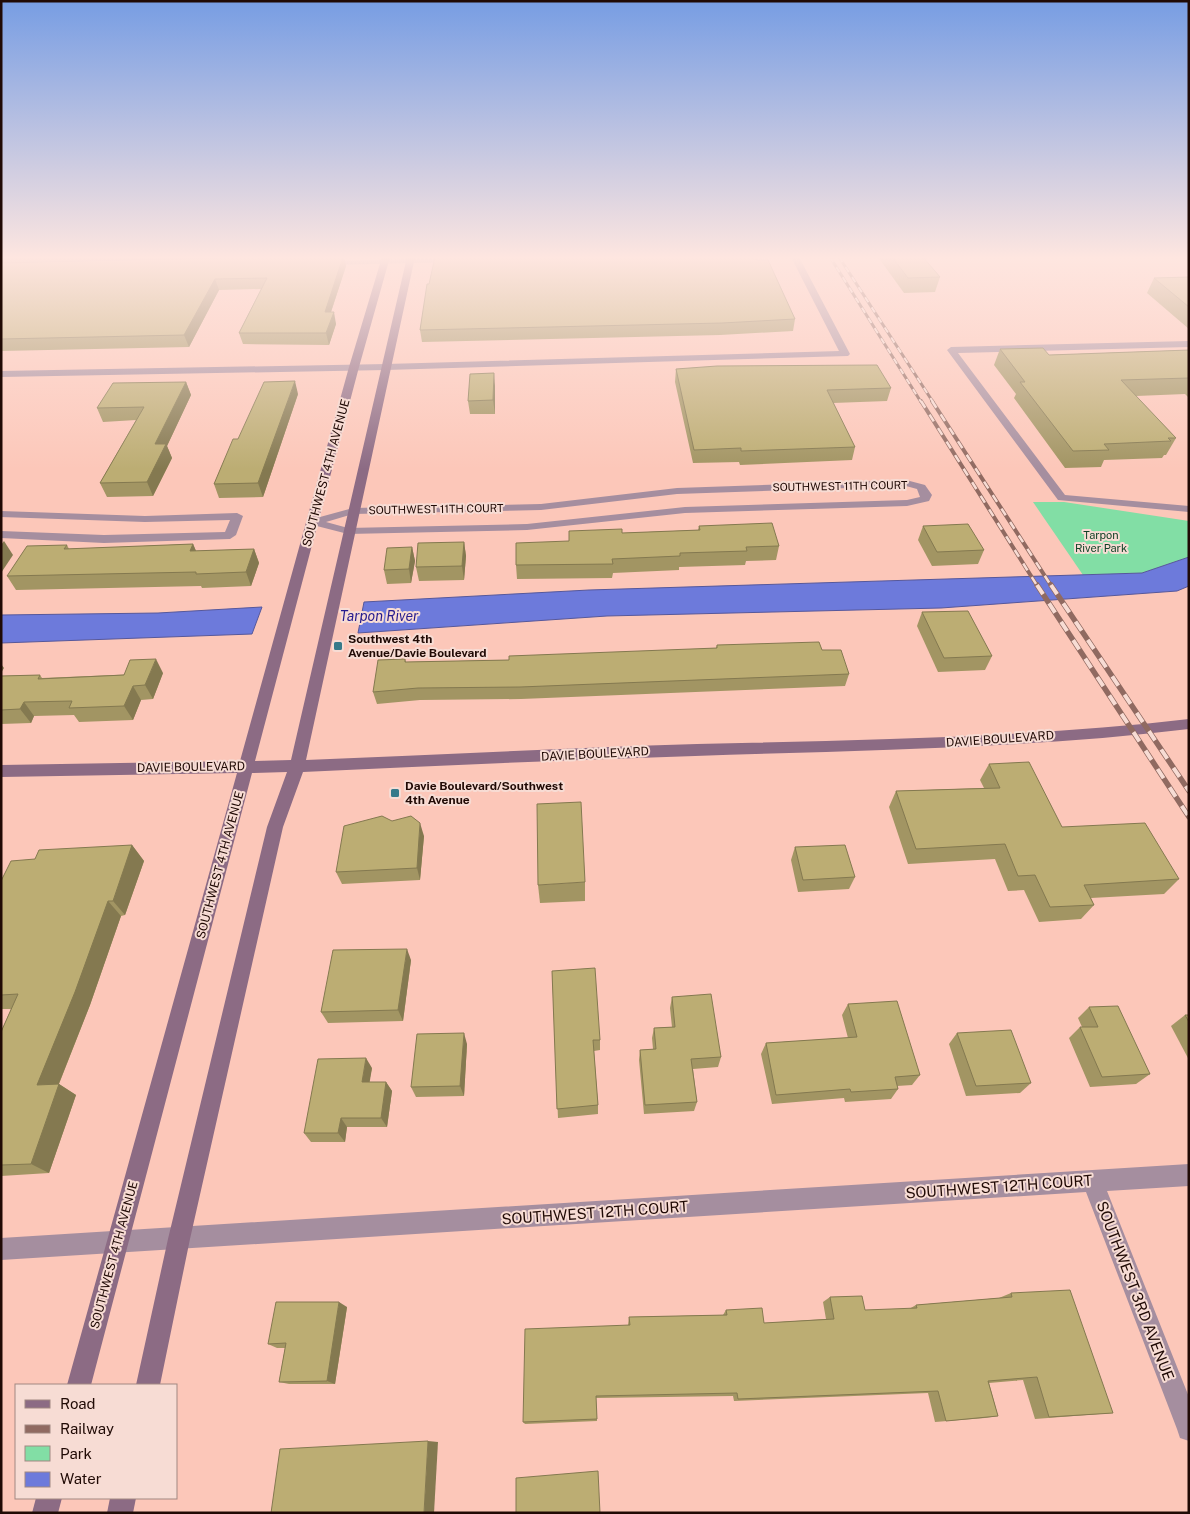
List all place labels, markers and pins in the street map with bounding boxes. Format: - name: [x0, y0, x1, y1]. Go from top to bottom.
- place label: Southwest 4th Avenue/Davie Boulevard: [348, 632, 487, 660]
- marker: Southwest 4th Avenue/Davie Boulevard: [332, 640, 344, 652]
- place label: Davie Boulevard/Southwest 4th Avenue: [405, 779, 563, 807]
- marker: Davie Boulevard/Southwest 4th Avenue: [389, 787, 401, 799]

